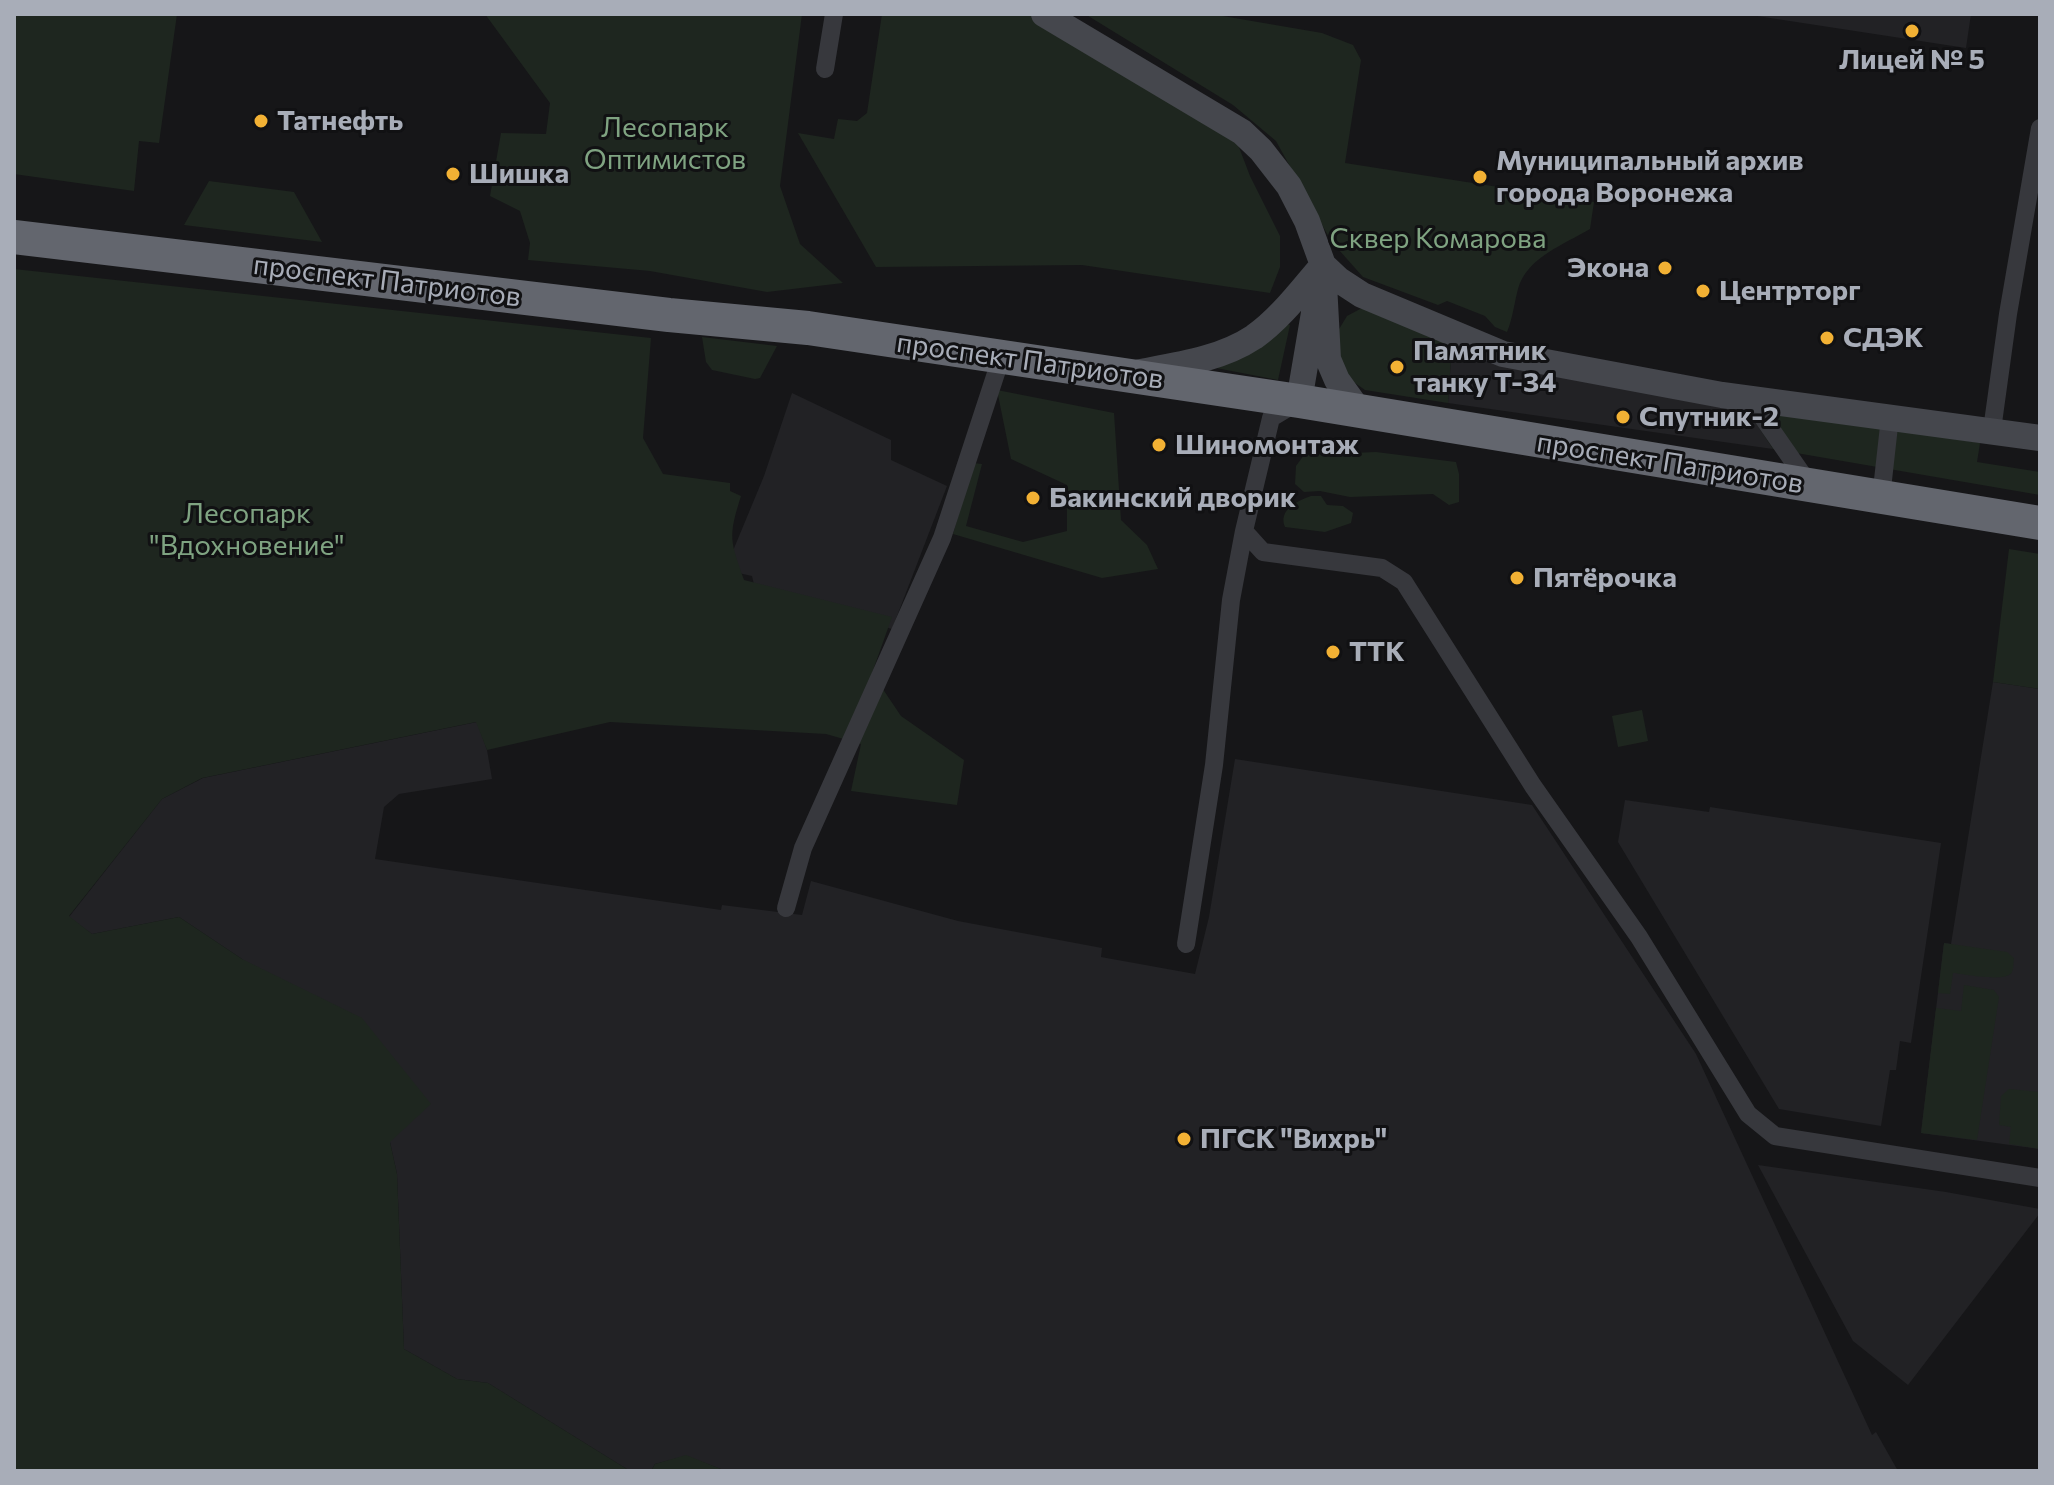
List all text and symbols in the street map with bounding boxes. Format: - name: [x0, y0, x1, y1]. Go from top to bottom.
- marker: Лицей № 5: [1903, 22, 1921, 40]
- place label: Лицей № 5: [1839, 43, 1985, 77]
- place label: Татнефть: [277, 104, 403, 138]
- park label: Лесопарк Оптимистов: [584, 111, 746, 177]
- marker: Татнефть: [252, 112, 270, 130]
- place label: Муниципальный архив города Воронежа: [1496, 144, 1804, 210]
- place label: Шишка: [469, 157, 569, 191]
- marker: Шишка: [444, 165, 462, 183]
- marker: Муниципальный архив города Воронежа: [1471, 168, 1489, 186]
- park label: Сквер Комарова: [1330, 222, 1546, 256]
- street label: проспект Патриотов: [251, 248, 523, 314]
- place label: Экона: [1567, 251, 1649, 285]
- marker: Экона: [1656, 259, 1674, 277]
- place label: Центрторг: [1719, 274, 1861, 308]
- marker: Центрторг: [1694, 282, 1712, 300]
- place label: СДЭК: [1843, 321, 1924, 355]
- street label: проспект Патриотов: [894, 326, 1166, 396]
- marker: СДЭК: [1818, 329, 1836, 347]
- place label: Памятник танку Т-34: [1413, 334, 1556, 400]
- marker: Памятник танку Т-34: [1388, 358, 1406, 376]
- place label: Спутник-2: [1639, 400, 1779, 434]
- marker: Спутник-2: [1614, 408, 1632, 426]
- street label: проспект Патриотов: [1534, 425, 1806, 501]
- place label: Шиномонтаж: [1175, 428, 1359, 462]
- marker: Шиномонтаж: [1150, 436, 1168, 454]
- place label: Бакинский дворик: [1049, 481, 1296, 515]
- marker: Бакинский дворик: [1024, 489, 1042, 507]
- park label: Лесопарк "Вдохновение": [149, 497, 345, 563]
- place label: Пятёрочка: [1533, 561, 1677, 595]
- marker: Пятёрочка: [1508, 569, 1526, 587]
- place label: ТТК: [1349, 635, 1405, 669]
- marker: ТТК: [1324, 643, 1342, 661]
- place label: ПГСК "Вихрь": [1200, 1122, 1387, 1156]
- marker: ПГСК "Вихрь": [1175, 1130, 1193, 1148]

